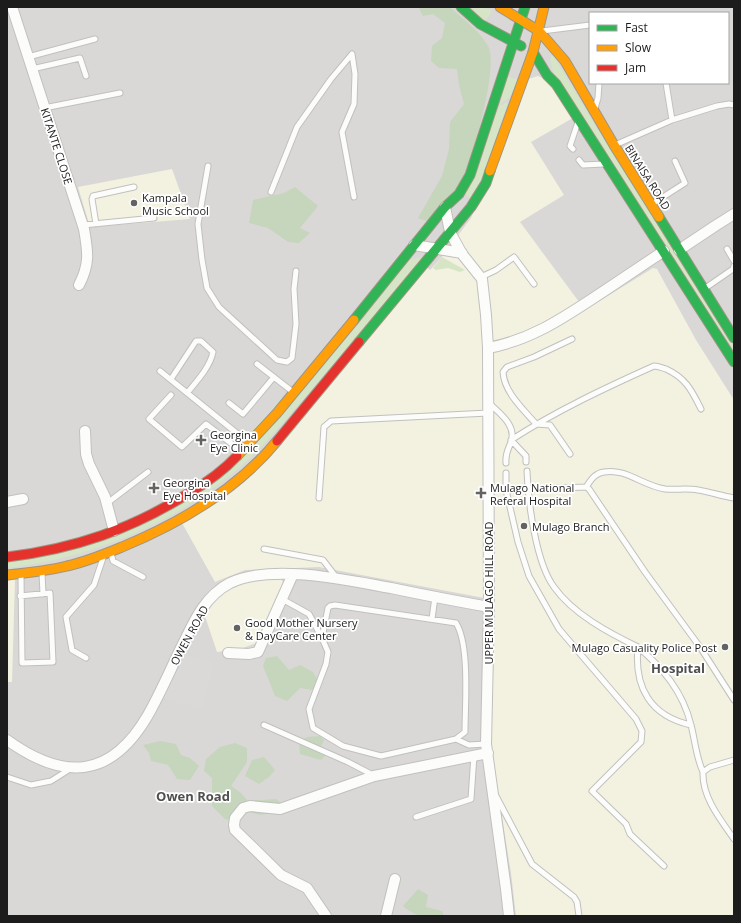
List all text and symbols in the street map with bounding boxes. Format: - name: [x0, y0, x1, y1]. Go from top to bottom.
- legend: [589, 12, 729, 84]
- text: Fast: [625, 19, 648, 36]
- text: Slow: [625, 39, 652, 56]
- text: Jam: [624, 59, 646, 76]
- street label: KITANTE CLOSE: [38, 106, 76, 186]
- street label: BINAISA ROAD: [622, 141, 674, 213]
- place label: Kampala Music School: [142, 190, 209, 218]
- marker: Kampala Music School: [129, 198, 139, 208]
- place label: Georgina Eye Clinic: [210, 427, 258, 455]
- marker: Georgina Eye Clinic: [195, 434, 207, 446]
- place label: Georgina Eye Hospital: [163, 475, 226, 503]
- place label: Mulago National Referal Hospital: [490, 480, 574, 508]
- marker: Georgina Eye Hospital: [148, 482, 160, 494]
- marker: Mulago National Referal Hospital: [475, 487, 487, 499]
- place label: Mulago Branch: [532, 519, 609, 534]
- marker: Mulago Branch: [519, 521, 529, 531]
- street label: UPPER MULAGO HILL ROAD: [481, 522, 496, 664]
- street label: OWEN ROAD: [166, 602, 212, 668]
- place label: Good Mother Nursery & DayCare Center: [245, 615, 358, 643]
- marker: Good Mother Nursery & DayCare Center: [232, 623, 242, 633]
- place label: Mulago Casuality Police Post: [572, 640, 717, 655]
- marker: Mulago Casuality Police Post: [720, 642, 730, 652]
- district label: Hospital: [651, 659, 705, 677]
- district label: Owen Road: [156, 787, 230, 805]

